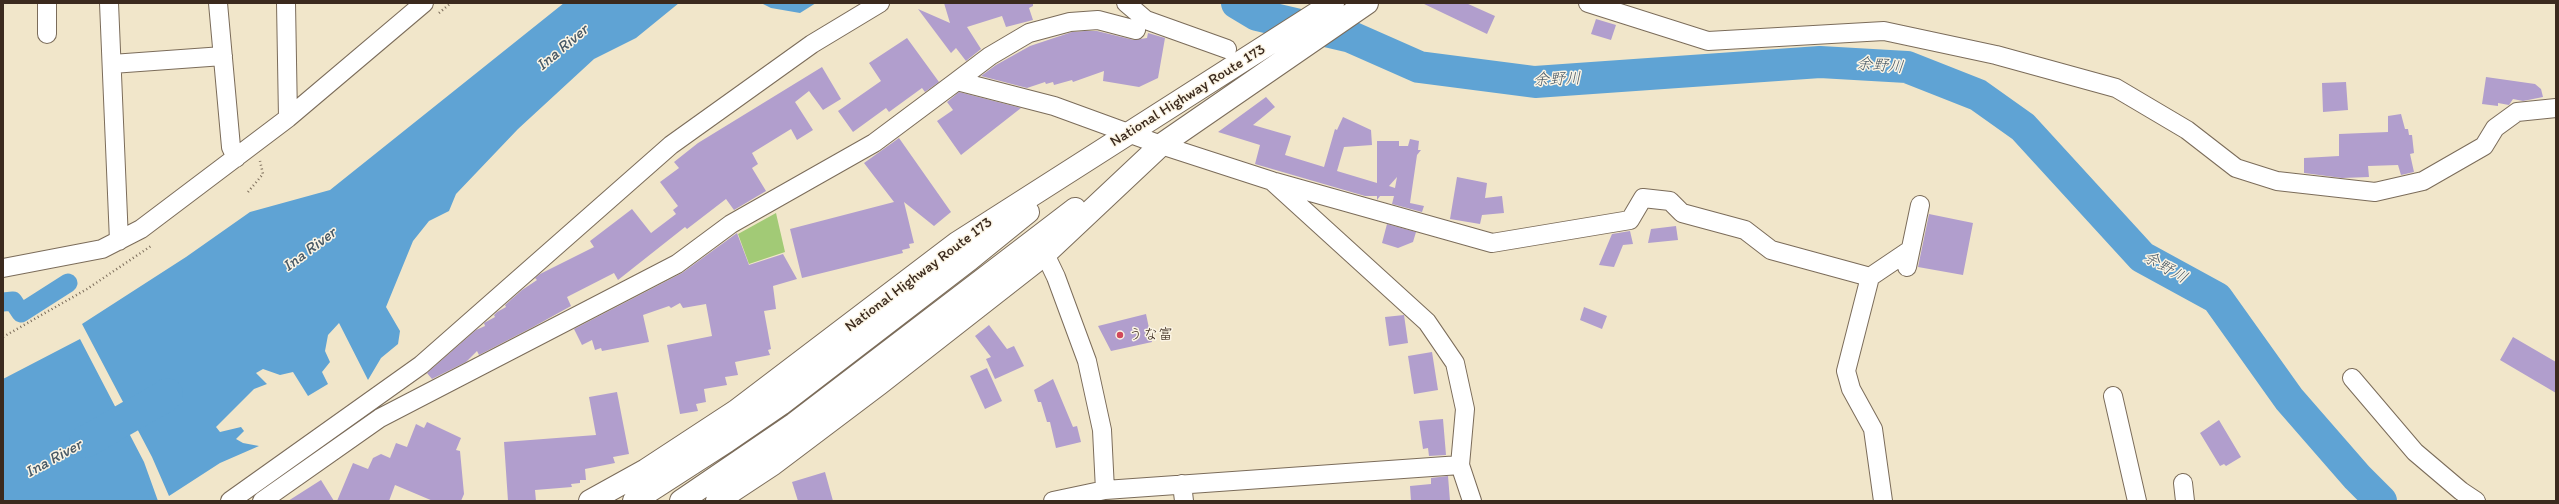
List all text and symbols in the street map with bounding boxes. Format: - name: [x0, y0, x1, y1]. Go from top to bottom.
- water label: Ina River: [533, 21, 593, 75]
- street label: National Highway Route 173: [1107, 41, 1269, 151]
- water label: 余野川: [1855, 54, 1905, 78]
- water label: 余野川: [1533, 70, 1581, 90]
- street label: National Highway Route 173: [842, 214, 996, 336]
- water label: Ina River: [280, 224, 340, 276]
- water label: 余野川: [2139, 248, 2191, 288]
- place label: うな富: [1128, 326, 1173, 344]
- marker: うな富: [1115, 330, 1125, 340]
- water label: Ina River: [22, 436, 86, 482]

